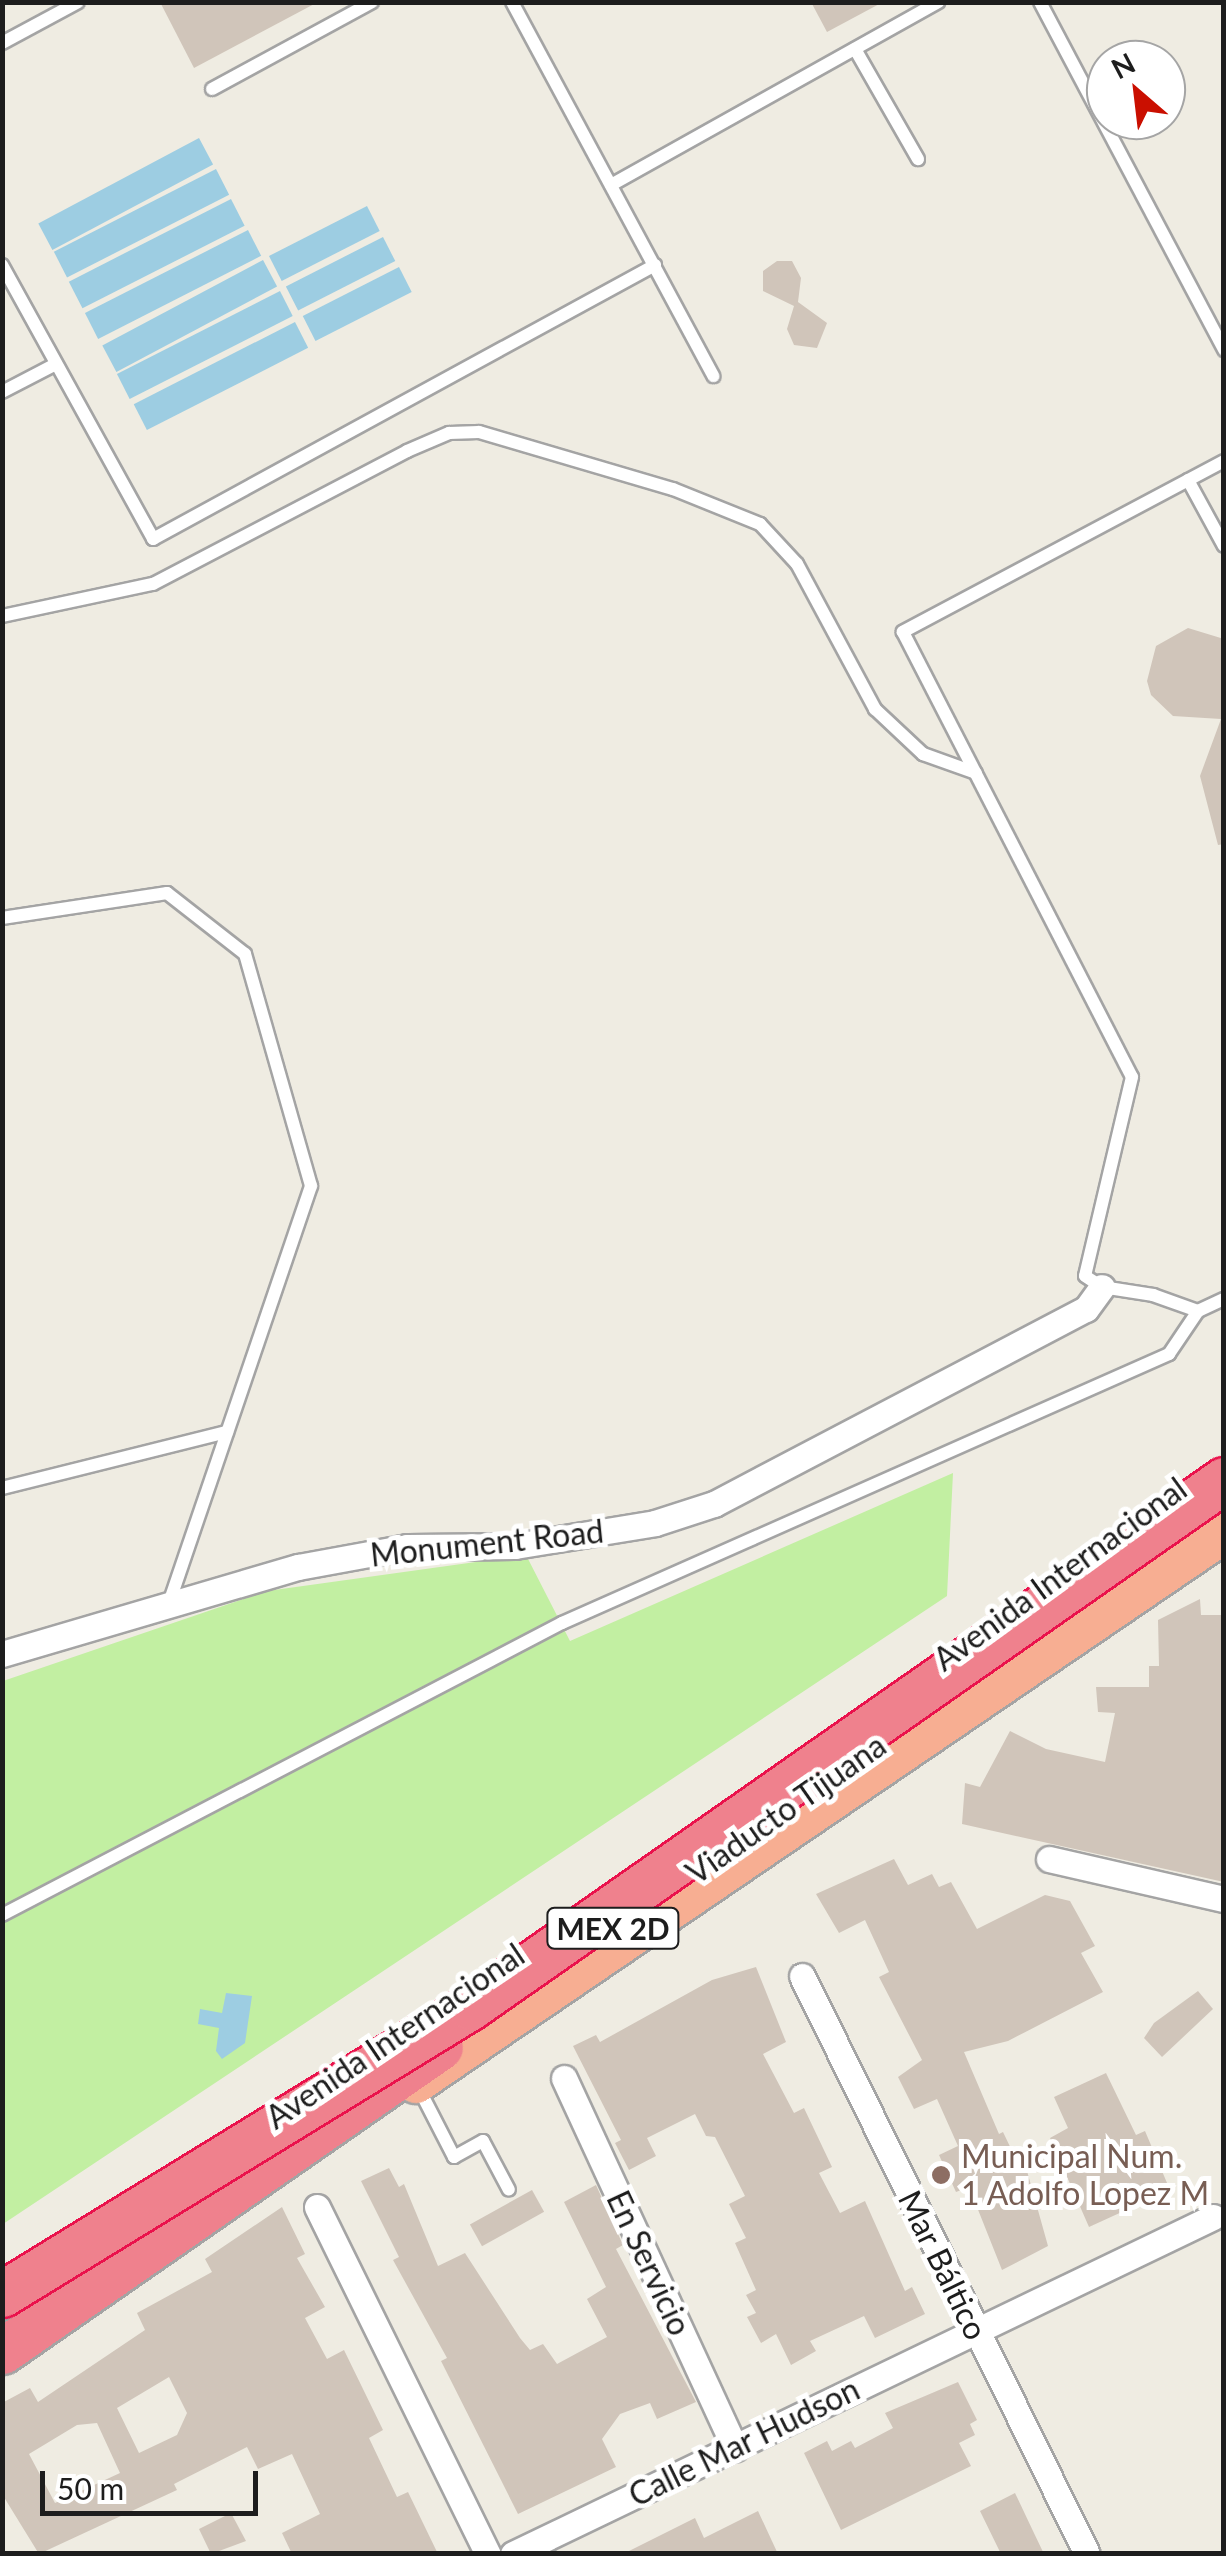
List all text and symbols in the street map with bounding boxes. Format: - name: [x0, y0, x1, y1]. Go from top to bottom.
- north arrow: [1086, 40, 1186, 140]
- text: N: [1105, 45, 1140, 85]
- street label: Avenida Internacional: [926, 1469, 1194, 1679]
- street label: Monument Road: [368, 1512, 606, 1574]
- street label: Viaducto Tijuana: [678, 1726, 894, 1892]
- road number: MEX 2D: [546, 1903, 680, 1953]
- street label: Avenida Internacional: [259, 1935, 531, 2137]
- place label: Municipal Num. 1 Adolfo Lopez M: [961, 2138, 1210, 2213]
- marker: Municipal Num. 1 Adolfo Lopez M: [930, 2164, 952, 2186]
- street label: Mar Báltico: [890, 2184, 996, 2346]
- street label: En Servicio: [599, 2185, 699, 2341]
- street label: Calle Mar Hudson: [622, 2369, 866, 2515]
- scale bar: [45, 2451, 262, 2513]
- text: 50 m: [57, 2470, 124, 2506]

